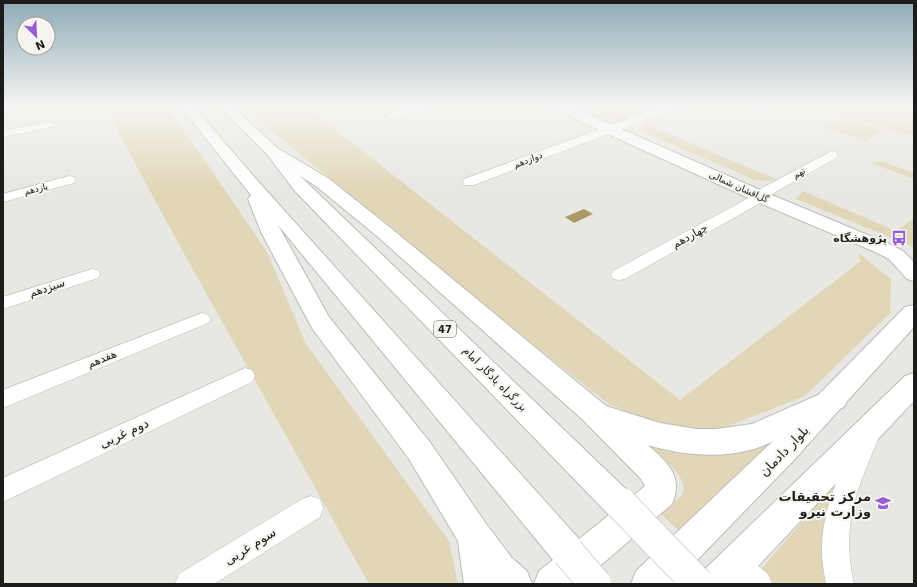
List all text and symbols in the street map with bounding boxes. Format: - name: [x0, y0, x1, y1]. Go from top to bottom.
- north arrow: [16, 16, 56, 56]
- text: N: [33, 37, 47, 52]
- street label: دوازدهم: [512, 150, 544, 171]
- street label: نهم: [791, 166, 807, 181]
- street label: گل‌افشان شمالی: [708, 169, 771, 205]
- street label: یازدهم: [23, 181, 50, 198]
- street label: چهاردهم: [670, 221, 710, 251]
- bus stop icon: پژوهشگاه: [890, 229, 908, 247]
- place label: پژوهشگاه: [833, 232, 887, 245]
- street label: سیزدهم: [28, 276, 66, 300]
- road number: 47: [434, 321, 456, 337]
- street label: بزرگراه یادگار امام: [460, 344, 530, 414]
- street label: هفدهم: [86, 347, 119, 371]
- street label: دوم غربی: [97, 415, 152, 452]
- street label: بلوار دادمان: [756, 423, 812, 480]
- place label: مرکز تحقیقات وزارت نیرو: [778, 489, 871, 519]
- school or university icon: مرکز تحقیقات وزارت نیرو: [874, 494, 892, 512]
- street label: سوم غربی: [221, 524, 279, 569]

